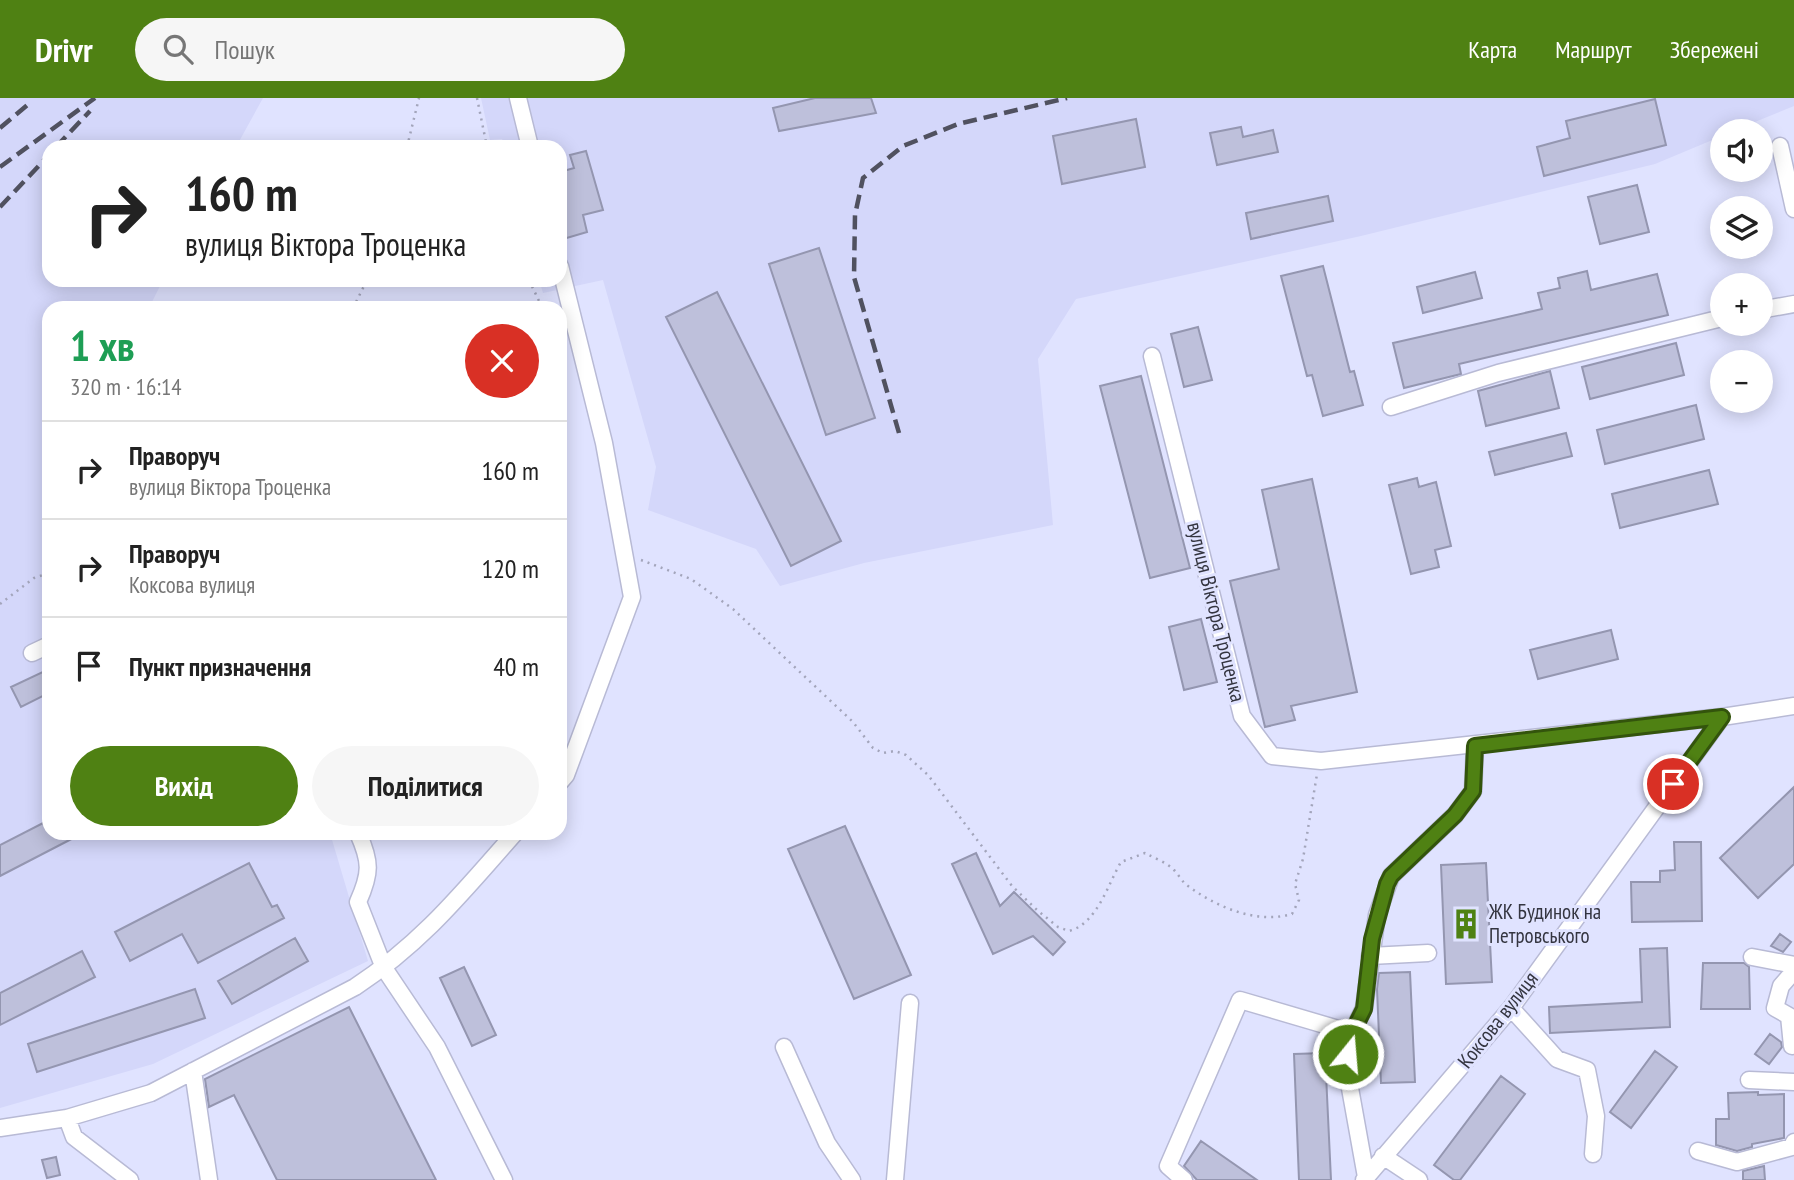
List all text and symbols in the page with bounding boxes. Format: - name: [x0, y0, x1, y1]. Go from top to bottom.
- search box: [135, 18, 625, 81]
- text: Drivr: [35, 28, 93, 71]
- icon: search: [159, 30, 197, 68]
- text: Пошук: [215, 33, 275, 66]
- text: Карта: [1468, 34, 1517, 65]
- text: Маршрут: [1555, 34, 1632, 65]
- text: Збережені: [1670, 34, 1759, 65]
- map controls: [1710, 119, 1773, 413]
- button: sound: [1710, 119, 1773, 182]
- text: 160 m: [185, 161, 298, 225]
- icon: right: [70, 168, 161, 259]
- button: layers: [1710, 196, 1773, 259]
- text: вулиця Віктора Троценка: [185, 223, 466, 265]
- button: +: [1710, 273, 1773, 336]
- text: 1 хв: [70, 318, 135, 373]
- button: close: [465, 324, 539, 398]
- button: −: [1710, 350, 1773, 413]
- text: 320 m · 16:14: [70, 372, 182, 401]
- text: Праворуч: [129, 439, 220, 472]
- icon: right: [70, 451, 108, 489]
- text: 160 m: [481, 454, 539, 487]
- text: вулиця Віктора Троценка: [129, 472, 331, 501]
- street label: вулиця Віктора Троценка: [1181, 519, 1252, 705]
- text: Праворуч: [129, 537, 220, 570]
- icon: right: [70, 549, 108, 587]
- text: 120 m: [481, 552, 539, 585]
- text: Коксова вулиця: [129, 570, 255, 599]
- icon: arrive: [70, 647, 108, 685]
- text: Пункт призначення: [129, 650, 311, 683]
- text: 40 m: [493, 650, 539, 683]
- button: Вихід: [70, 746, 298, 826]
- button: Поділитися: [312, 746, 539, 826]
- pin: [1643, 754, 1703, 814]
- icon: arrive: [1654, 765, 1692, 803]
- place label: ЖК Будинок на Петровського: [1488, 898, 1601, 949]
- building icon: ЖК Будинок на Петровського: [1449, 907, 1483, 941]
- street label: Коксова вулиця: [1452, 966, 1544, 1073]
- position arrow: [1311, 1017, 1385, 1091]

